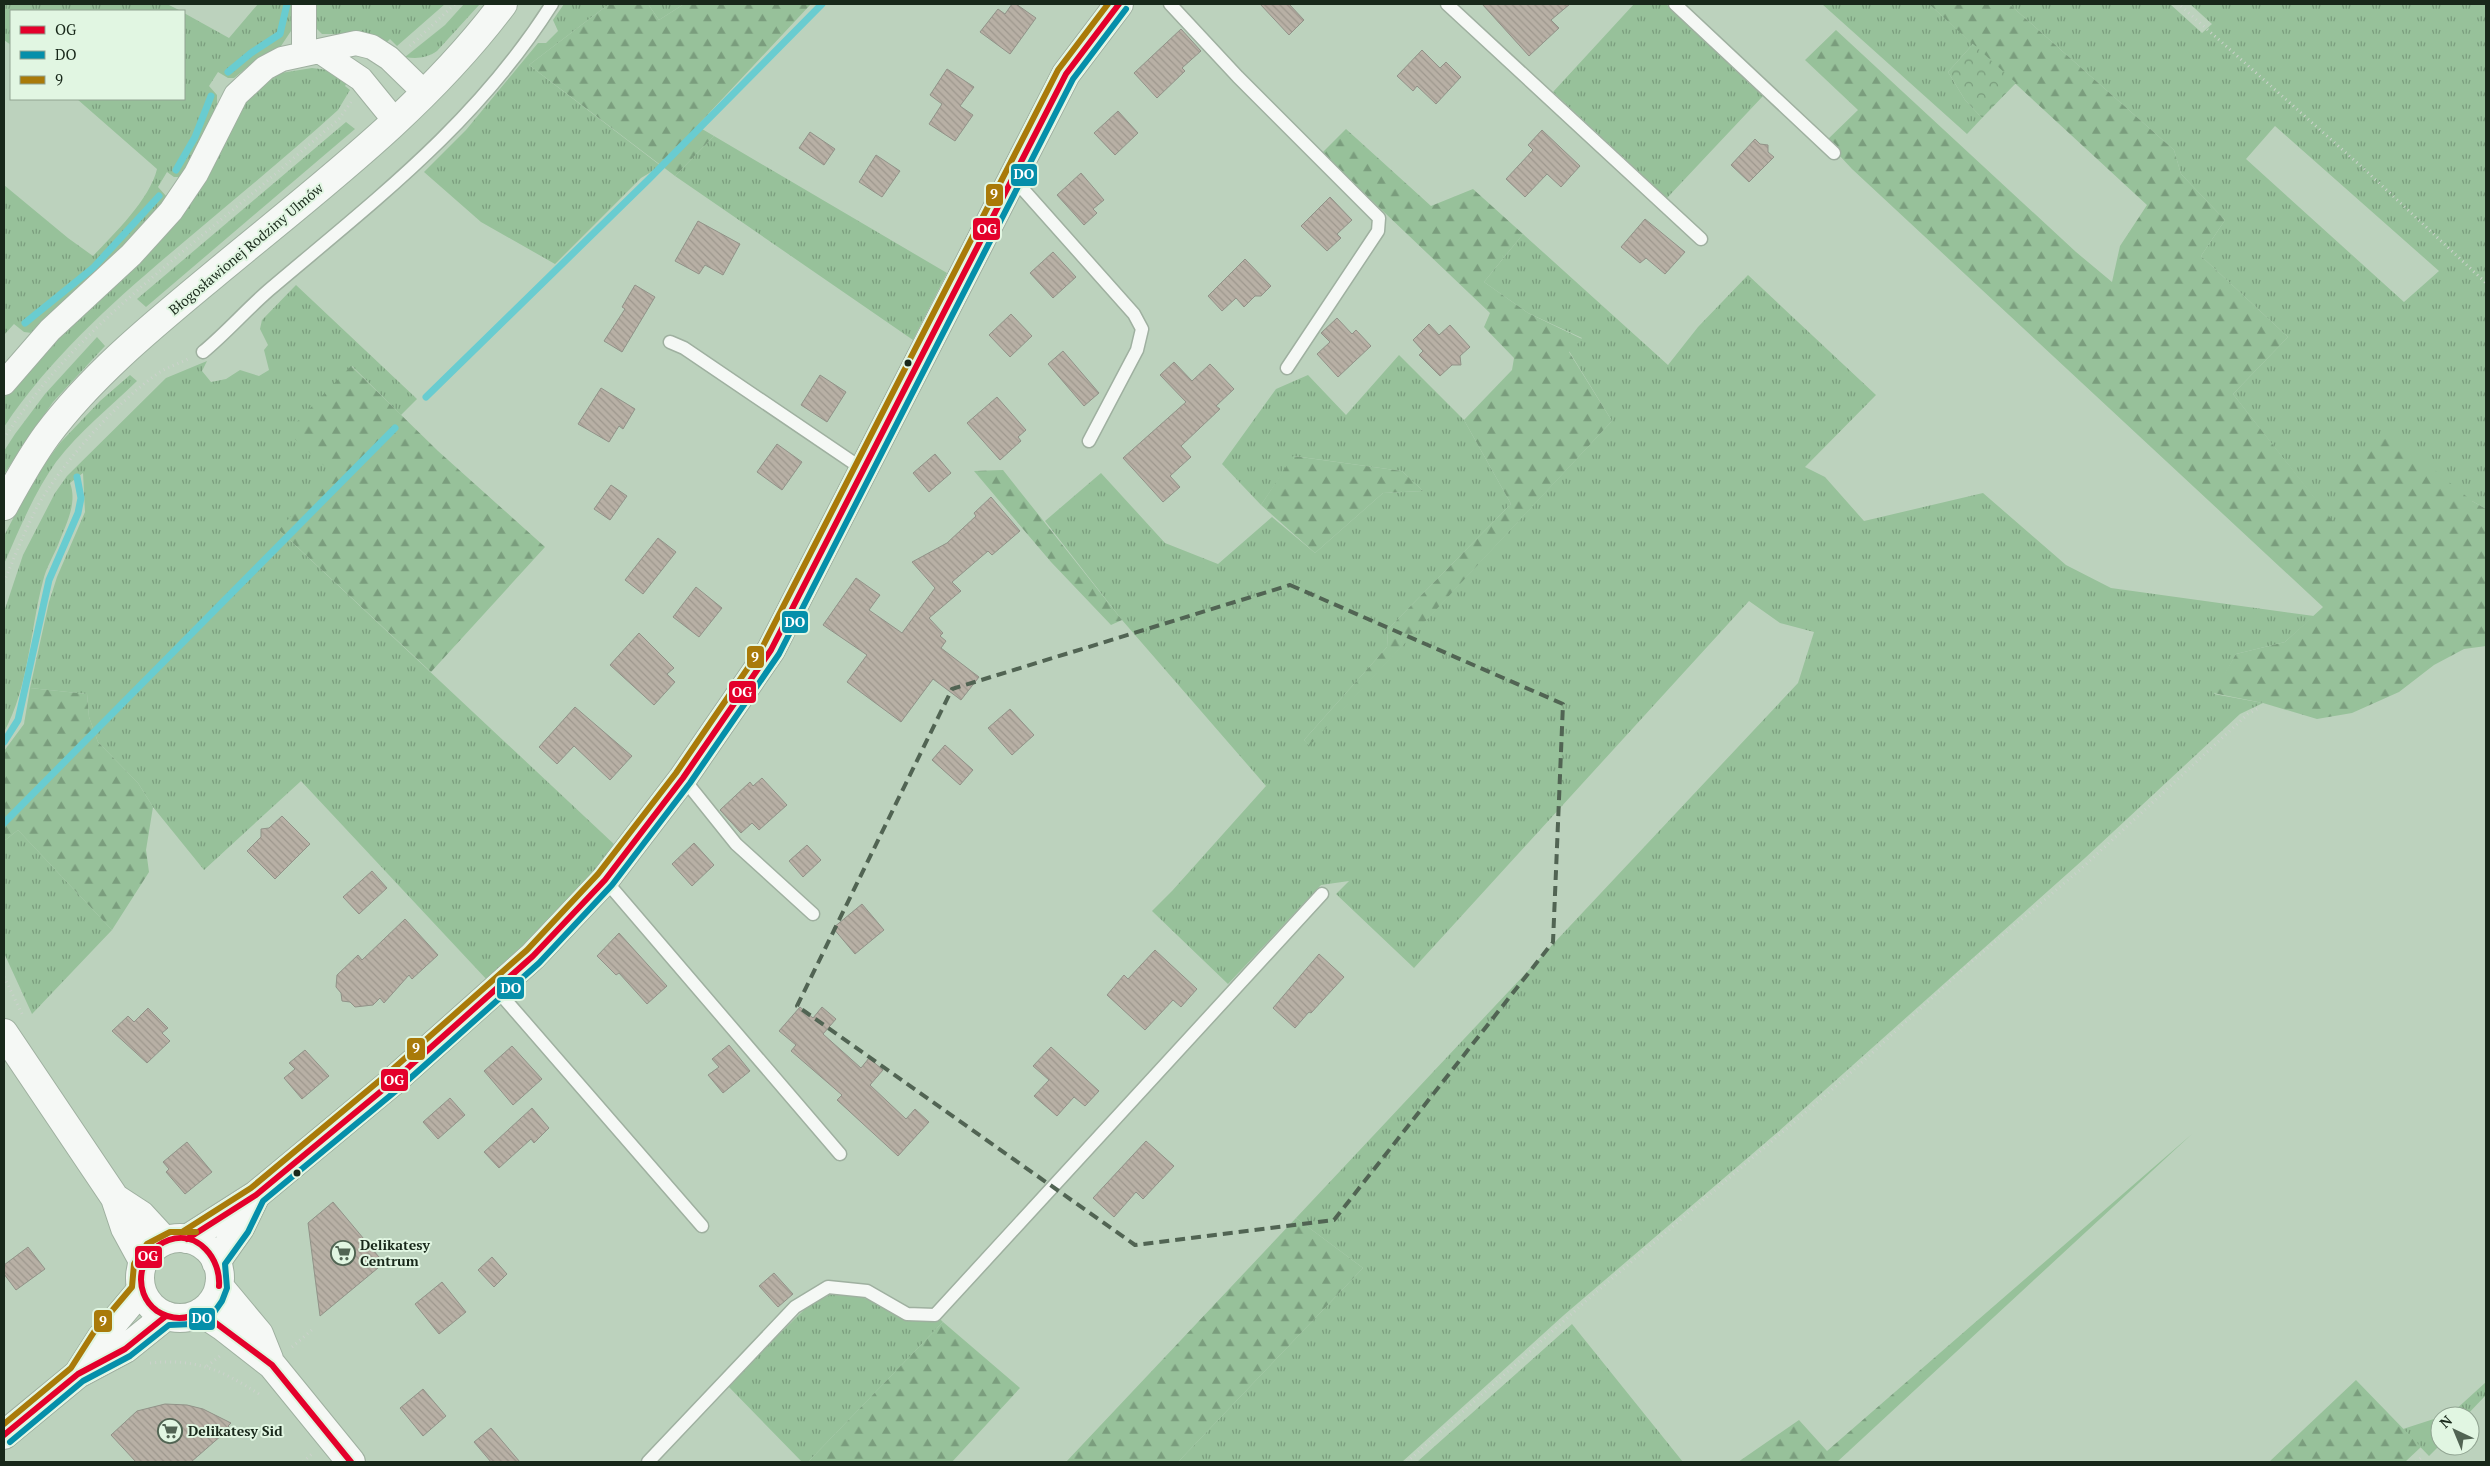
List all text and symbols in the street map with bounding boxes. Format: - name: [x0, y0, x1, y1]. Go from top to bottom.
- legend: [10, 10, 185, 100]
- text: OG: [55, 19, 77, 39]
- text: DO: [55, 44, 77, 64]
- text: 9: [55, 69, 63, 89]
- line badge: DO: [1010, 163, 1038, 187]
- text: DO: [1014, 164, 1034, 183]
- street label: Błogosławionej Rodziny Ulmów: [164, 178, 328, 319]
- line badge: 9: [985, 183, 1004, 207]
- text: 9: [990, 184, 998, 203]
- line badge: OG: [972, 217, 1001, 241]
- text: OG: [977, 219, 997, 238]
- unlabelled marker: [903, 358, 913, 368]
- line badge: DO: [781, 610, 809, 634]
- text: DO: [785, 612, 805, 631]
- line badge: 9: [746, 645, 765, 669]
- text: 9: [751, 647, 759, 666]
- line badge: OG: [728, 680, 757, 704]
- text: OG: [732, 682, 752, 701]
- line badge: DO: [496, 976, 525, 1000]
- text: DO: [501, 978, 521, 997]
- line badge: 9: [406, 1037, 426, 1061]
- text: 9: [412, 1038, 420, 1057]
- line badge: OG: [380, 1068, 409, 1092]
- text: OG: [384, 1070, 404, 1089]
- unlabelled marker: [292, 1168, 302, 1178]
- place label: Delikatesy Centrum: [360, 1235, 431, 1270]
- supermarket icon: Delikatesy Centrum: [330, 1240, 356, 1266]
- line badge: OG: [134, 1245, 163, 1269]
- text: OG: [138, 1246, 158, 1265]
- line badge: DO: [188, 1307, 216, 1331]
- text: DO: [192, 1308, 212, 1327]
- line badge: 9: [93, 1309, 113, 1333]
- text: 9: [99, 1311, 107, 1330]
- north arrow: [2430, 1406, 2480, 1456]
- text: N: [2435, 1411, 2456, 1432]
- supermarket icon: Delikatesy Sid: [157, 1418, 183, 1444]
- place label: Delikatesy Sid: [188, 1421, 283, 1440]

